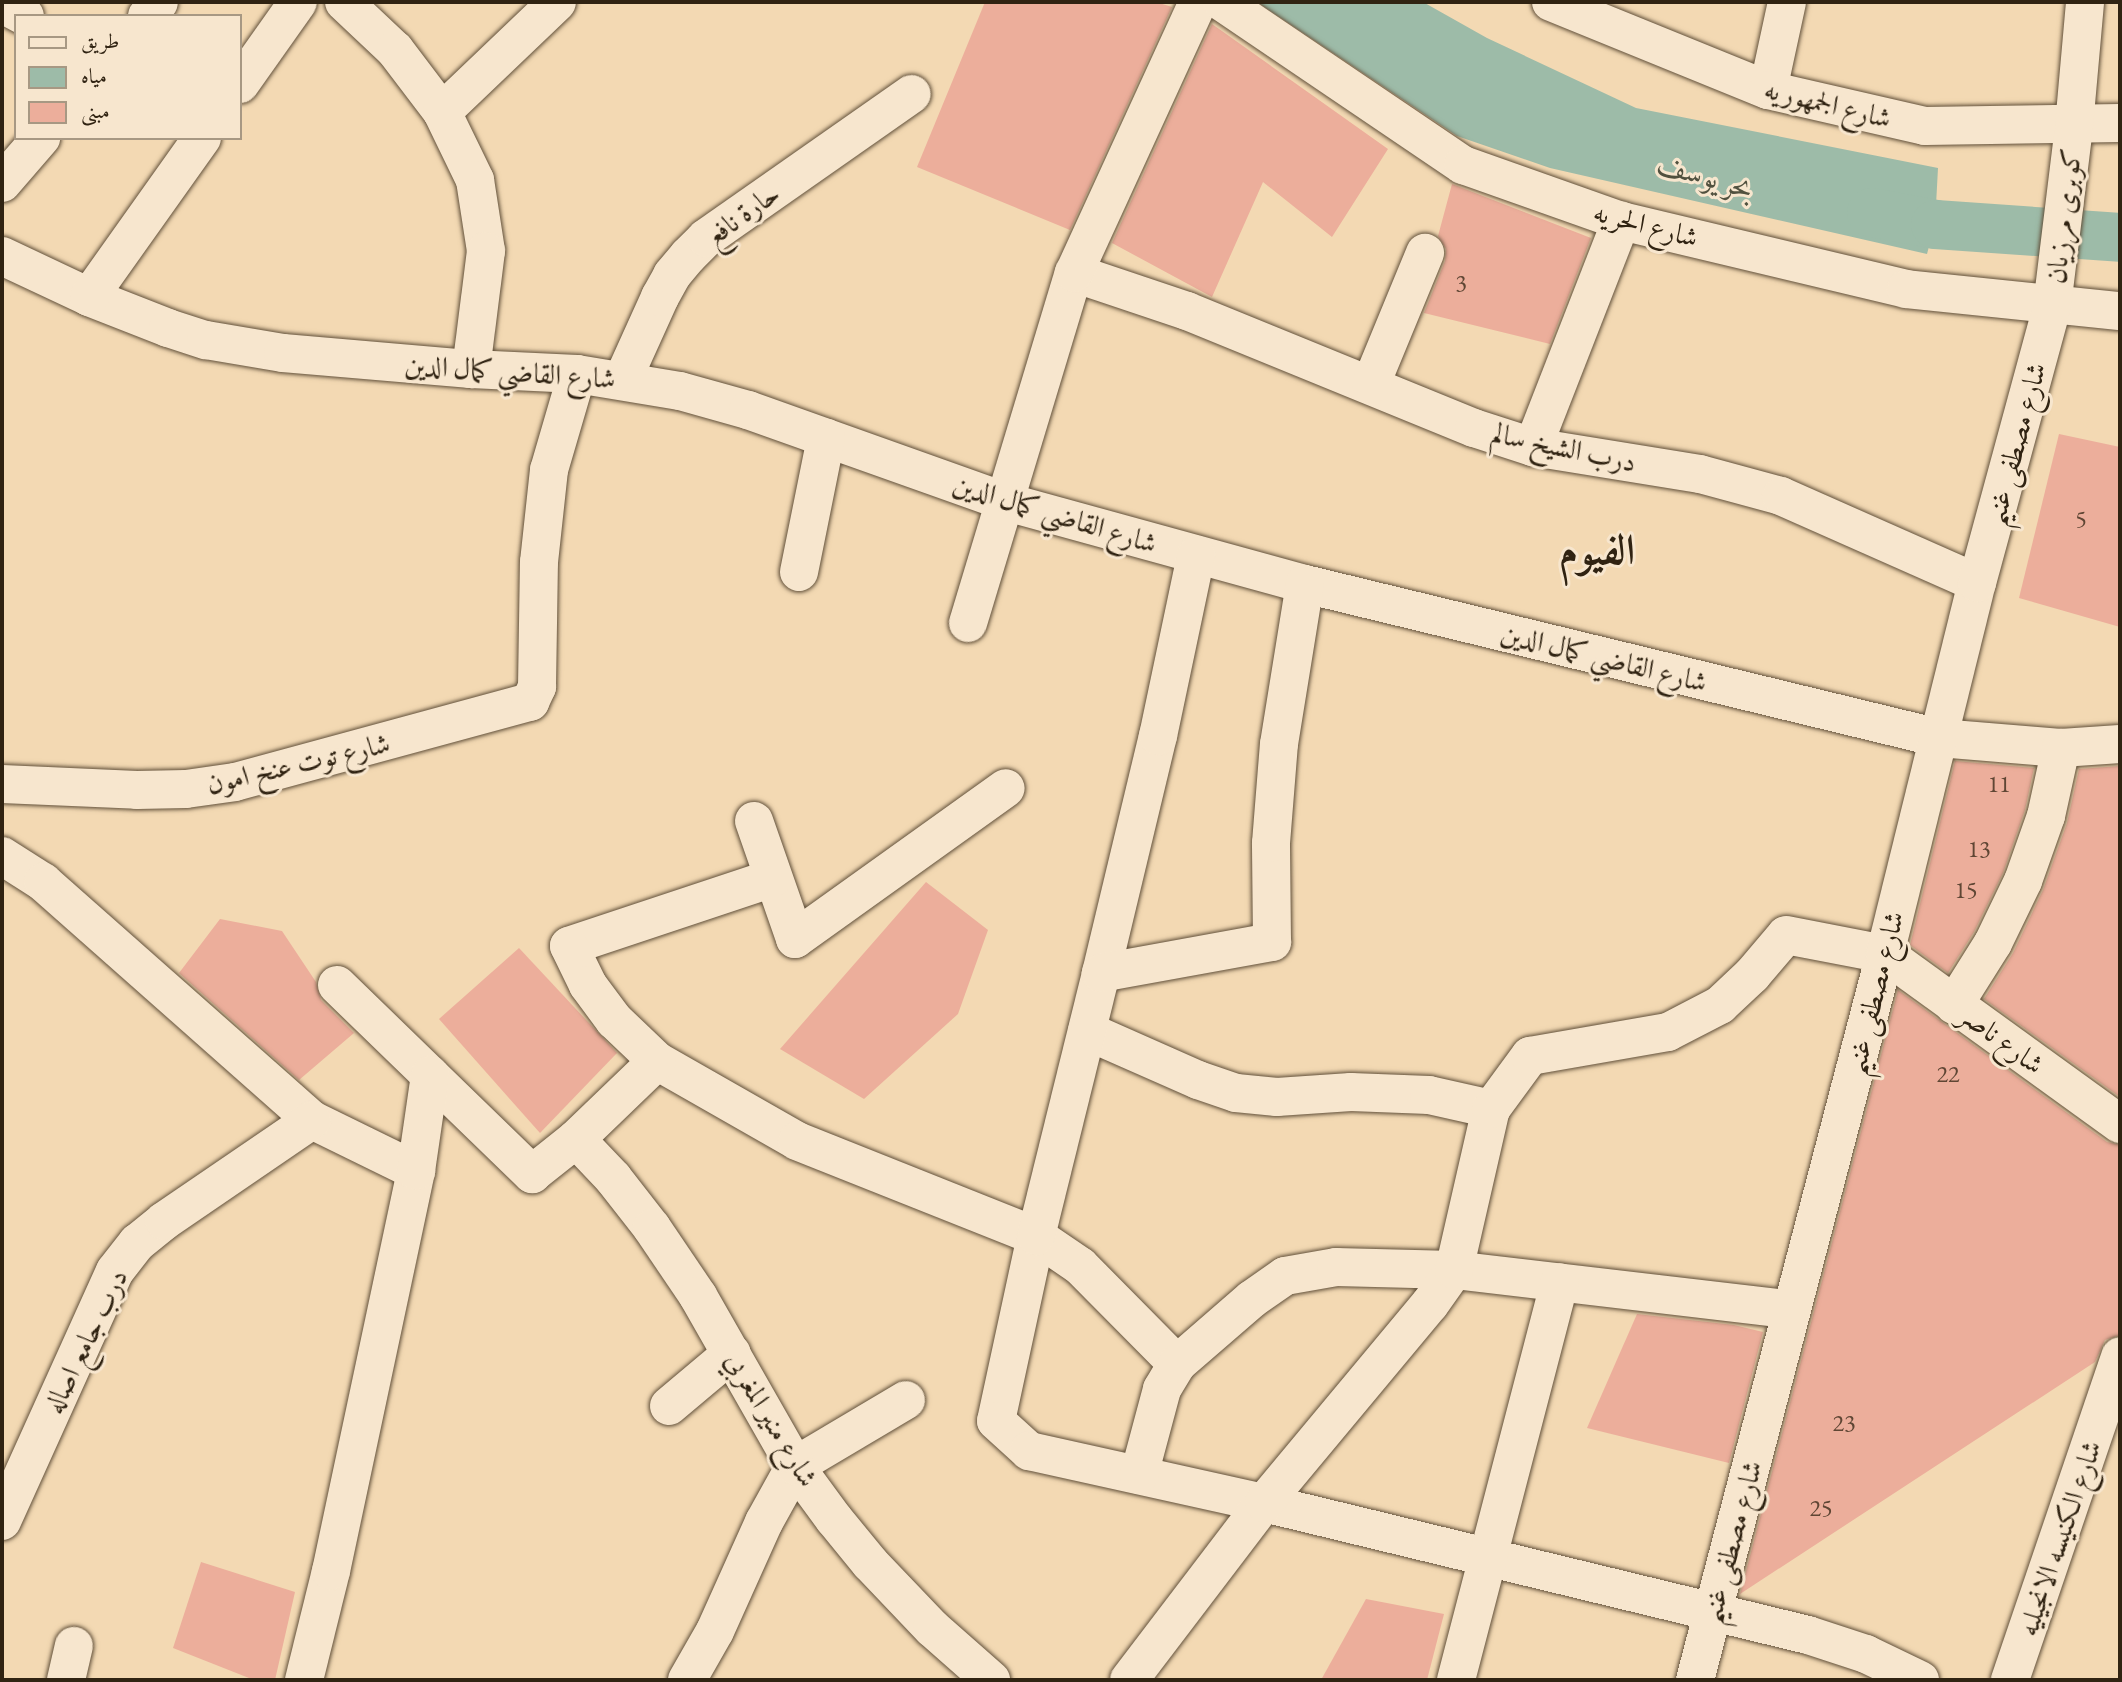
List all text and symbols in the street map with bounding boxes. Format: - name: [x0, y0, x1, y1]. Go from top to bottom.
- legend: [14, 14, 242, 140]
- text: طريق: [81, 27, 119, 54]
- text: مياه: [81, 62, 107, 89]
- street label: شارع الجمهوريه: [1761, 71, 1895, 135]
- text: مبنى: [81, 97, 110, 124]
- water label: بحر يوسف: [1654, 145, 1758, 207]
- street label: كوبرى مرزيان: [2038, 146, 2088, 286]
- street label: حارة نافع: [698, 176, 786, 252]
- street label: شارع الحريه: [1590, 194, 1702, 254]
- house number: 3: [1455, 269, 1467, 297]
- street label: شارع القاضي كمال الدين: [403, 347, 617, 395]
- street label: شارع مصطفى غنيم: [1977, 359, 2053, 529]
- street label: درب الشيخ سالم: [1489, 415, 1639, 479]
- street label: شارع القاضي كمال الدين: [949, 466, 1161, 560]
- house number: 5: [2075, 505, 2087, 533]
- district label: الفيوم: [1559, 525, 1635, 575]
- street label: شارع القاضي كمال الدين: [1497, 615, 1711, 699]
- street label: شارع توت عنخ امون: [203, 726, 393, 800]
- house number: 11: [1987, 770, 2011, 798]
- house number: 13: [1967, 835, 1991, 863]
- house number: 15: [1954, 876, 1978, 904]
- street label: شارع مصطفى غنيم: [1837, 908, 1911, 1078]
- street label: شارع ناصر: [1953, 997, 2051, 1081]
- house number: 22: [1936, 1060, 1960, 1088]
- street label: درب جامع اصاله: [36, 1263, 134, 1419]
- street label: شارع منير المغربي: [719, 1345, 825, 1493]
- house number: 23: [1832, 1409, 1856, 1437]
- street label: شارع الكنيسه الانجيليه: [2010, 1436, 2108, 1640]
- street label: شارع مصطفى غنيم: [1693, 1457, 1769, 1627]
- house number: 25: [1809, 1494, 1833, 1522]

